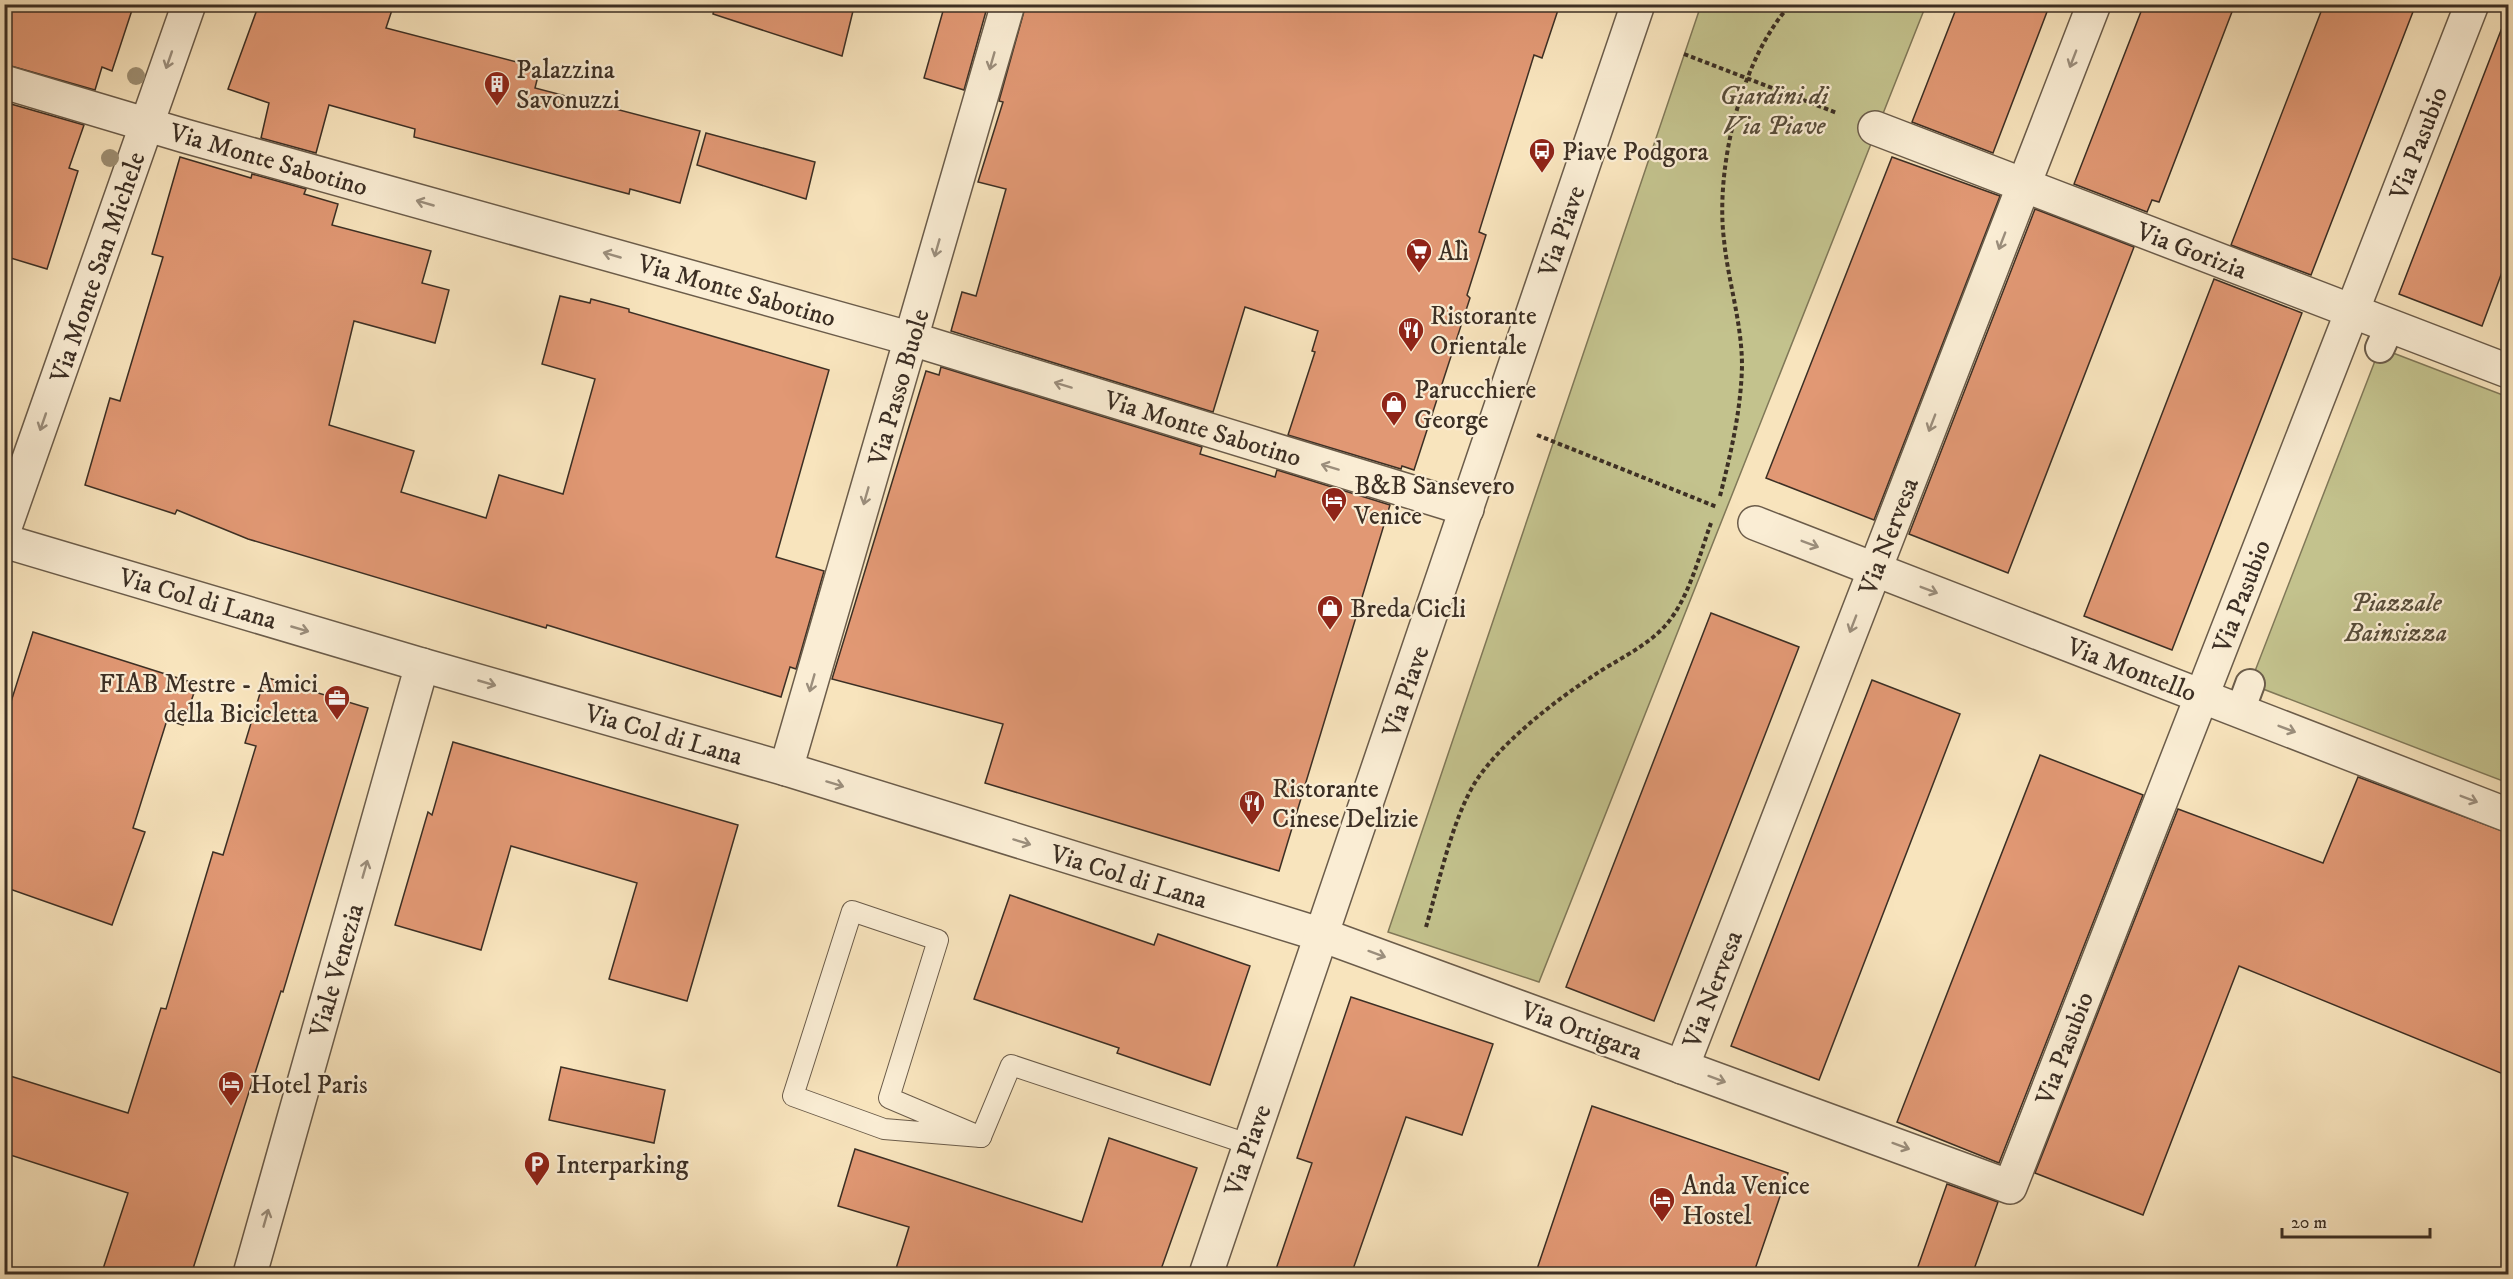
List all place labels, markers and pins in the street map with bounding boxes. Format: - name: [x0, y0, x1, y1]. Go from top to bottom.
- place label: Palazzina Savonuzzi: [516, 54, 620, 117]
- building icon: Palazzina Savonuzzi: [482, 69, 512, 107]
- bus stop icon: Piave Podgora: [1527, 136, 1557, 174]
- place label: Piave Podgora: [1562, 136, 1709, 169]
- supermarket icon: Alì: [1404, 236, 1434, 274]
- place label: Alì: [1438, 236, 1469, 269]
- place label: Ristorante Orientale: [1430, 300, 1537, 363]
- restaurant icon: Ristorante Orientale: [1396, 315, 1426, 353]
- place label: Parucchiere George: [1414, 374, 1536, 437]
- shop icon: Parucchiere George: [1379, 389, 1409, 427]
- place label: B&B Sansevero Venice: [1353, 470, 1515, 533]
- hotel icon: B&B Sansevero Venice: [1319, 485, 1349, 523]
- shop icon: Breda Cicli: [1315, 593, 1345, 631]
- place label: Breda Cicli: [1350, 593, 1466, 626]
- place label: FIAB Mestre - Amici della Bicicletta: [99, 668, 318, 731]
- office icon: FIAB Mestre - Amici della Bicicletta: [322, 683, 352, 721]
- place label: Ristorante Cinese Delizie: [1272, 773, 1419, 836]
- restaurant icon: Ristorante Cinese Delizie: [1237, 788, 1267, 826]
- hotel icon: Hotel Paris: [216, 1069, 246, 1107]
- place label: Hotel Paris: [250, 1069, 368, 1102]
- parking icon: Interparking: [522, 1149, 552, 1187]
- place label: Interparking: [556, 1149, 689, 1182]
- place label: Anda Venice Hostel: [1682, 1170, 1810, 1233]
- hotel icon: Anda Venice Hostel: [1647, 1185, 1677, 1223]

